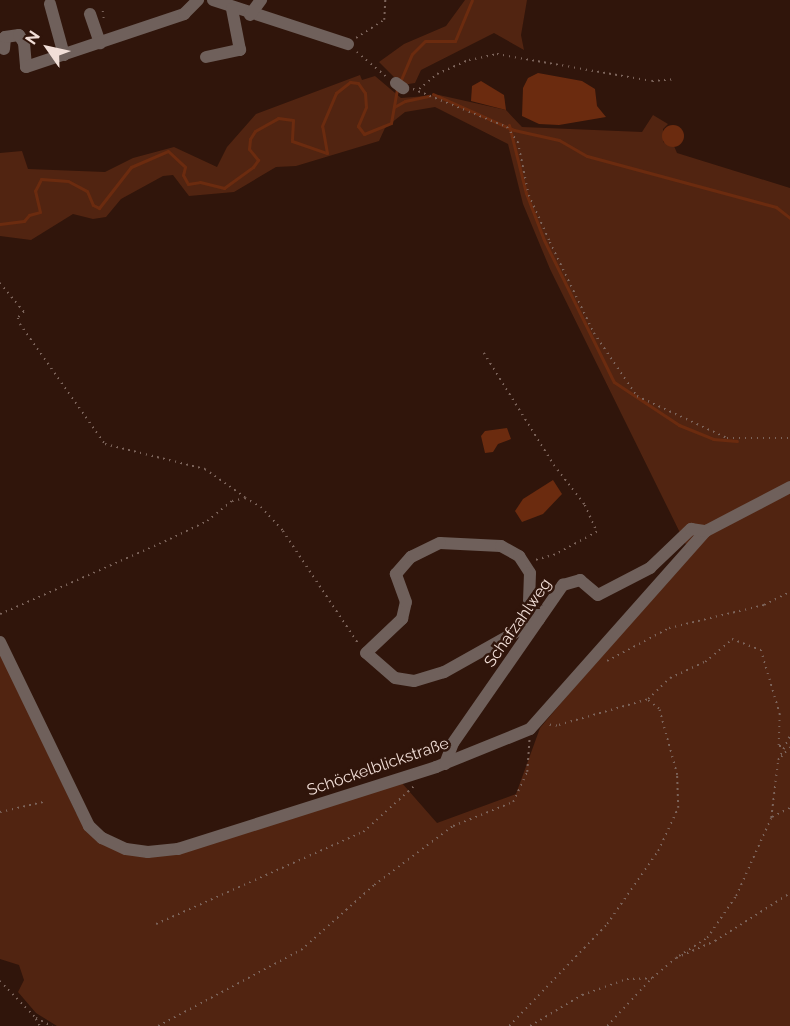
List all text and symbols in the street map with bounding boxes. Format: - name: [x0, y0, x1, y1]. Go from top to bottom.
- north arrow: [18, 18, 78, 78]
- text: N: [21, 27, 44, 48]
- street label: Schafzahlweg: [480, 575, 556, 671]
- street label: Schöckelblickstraße: [305, 734, 451, 800]

